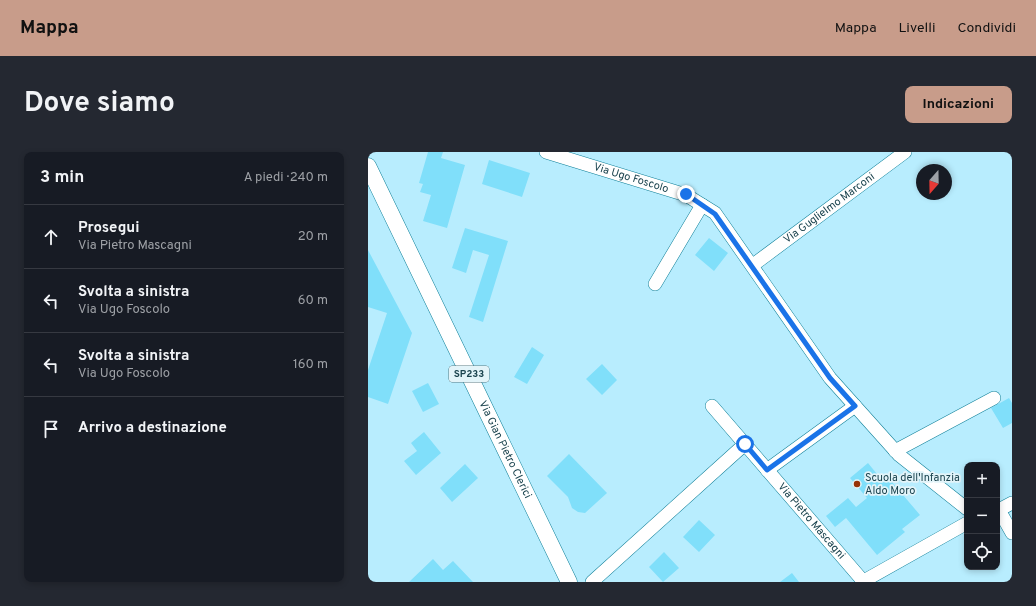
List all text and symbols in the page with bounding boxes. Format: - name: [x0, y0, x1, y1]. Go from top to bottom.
- text: Mappa: [20, 16, 79, 40]
- text: Mappa: [835, 20, 877, 37]
- text: Livelli: [899, 20, 935, 37]
- text: Condividi: [957, 20, 1016, 37]
- text: Dove siamo: [24, 86, 175, 122]
- button: Indicazioni: [905, 86, 1012, 123]
- street label: Via Ugo Foscolo: [592, 160, 670, 196]
- north arrow: [916, 164, 952, 200]
- text: 3 min: [40, 167, 84, 189]
- text: A piedi · 240 m: [244, 170, 328, 186]
- street label: Via Guglielmo Marconi: [781, 170, 878, 247]
- route end: [677, 185, 695, 203]
- text: Prosegui: [78, 219, 139, 238]
- icon: ahead: [40, 226, 62, 248]
- text: 20 m: [298, 229, 328, 245]
- text: Via Pietro Mascagni: [78, 238, 192, 254]
- text: Svolta a sinistra: [78, 283, 189, 302]
- icon: left: [40, 290, 62, 312]
- text: 60 m: [298, 293, 328, 309]
- text: Via Ugo Foscolo: [78, 302, 170, 318]
- text: Svolta a sinistra: [78, 347, 189, 366]
- icon: left: [40, 354, 62, 376]
- text: 160 m: [293, 357, 328, 373]
- text: Via Ugo Foscolo: [78, 366, 170, 382]
- road number: SP233: [449, 366, 489, 382]
- street label: Via Gian Pietro Clerici: [475, 398, 535, 501]
- icon: arrive: [40, 418, 62, 440]
- text: Arrivo a destinazione: [78, 419, 227, 438]
- route start: [736, 435, 754, 453]
- map controls: [964, 462, 1000, 570]
- button: +: [964, 462, 1000, 498]
- place label: Scuola dell'Infanzia Aldo Moro: [865, 471, 960, 498]
- marker: Scuola dell'Infanzia Aldo Moro: [852, 479, 862, 489]
- street label: Via Pietro Mascagni: [775, 480, 848, 562]
- button: −: [964, 498, 1000, 534]
- button: locate: [964, 534, 1000, 570]

